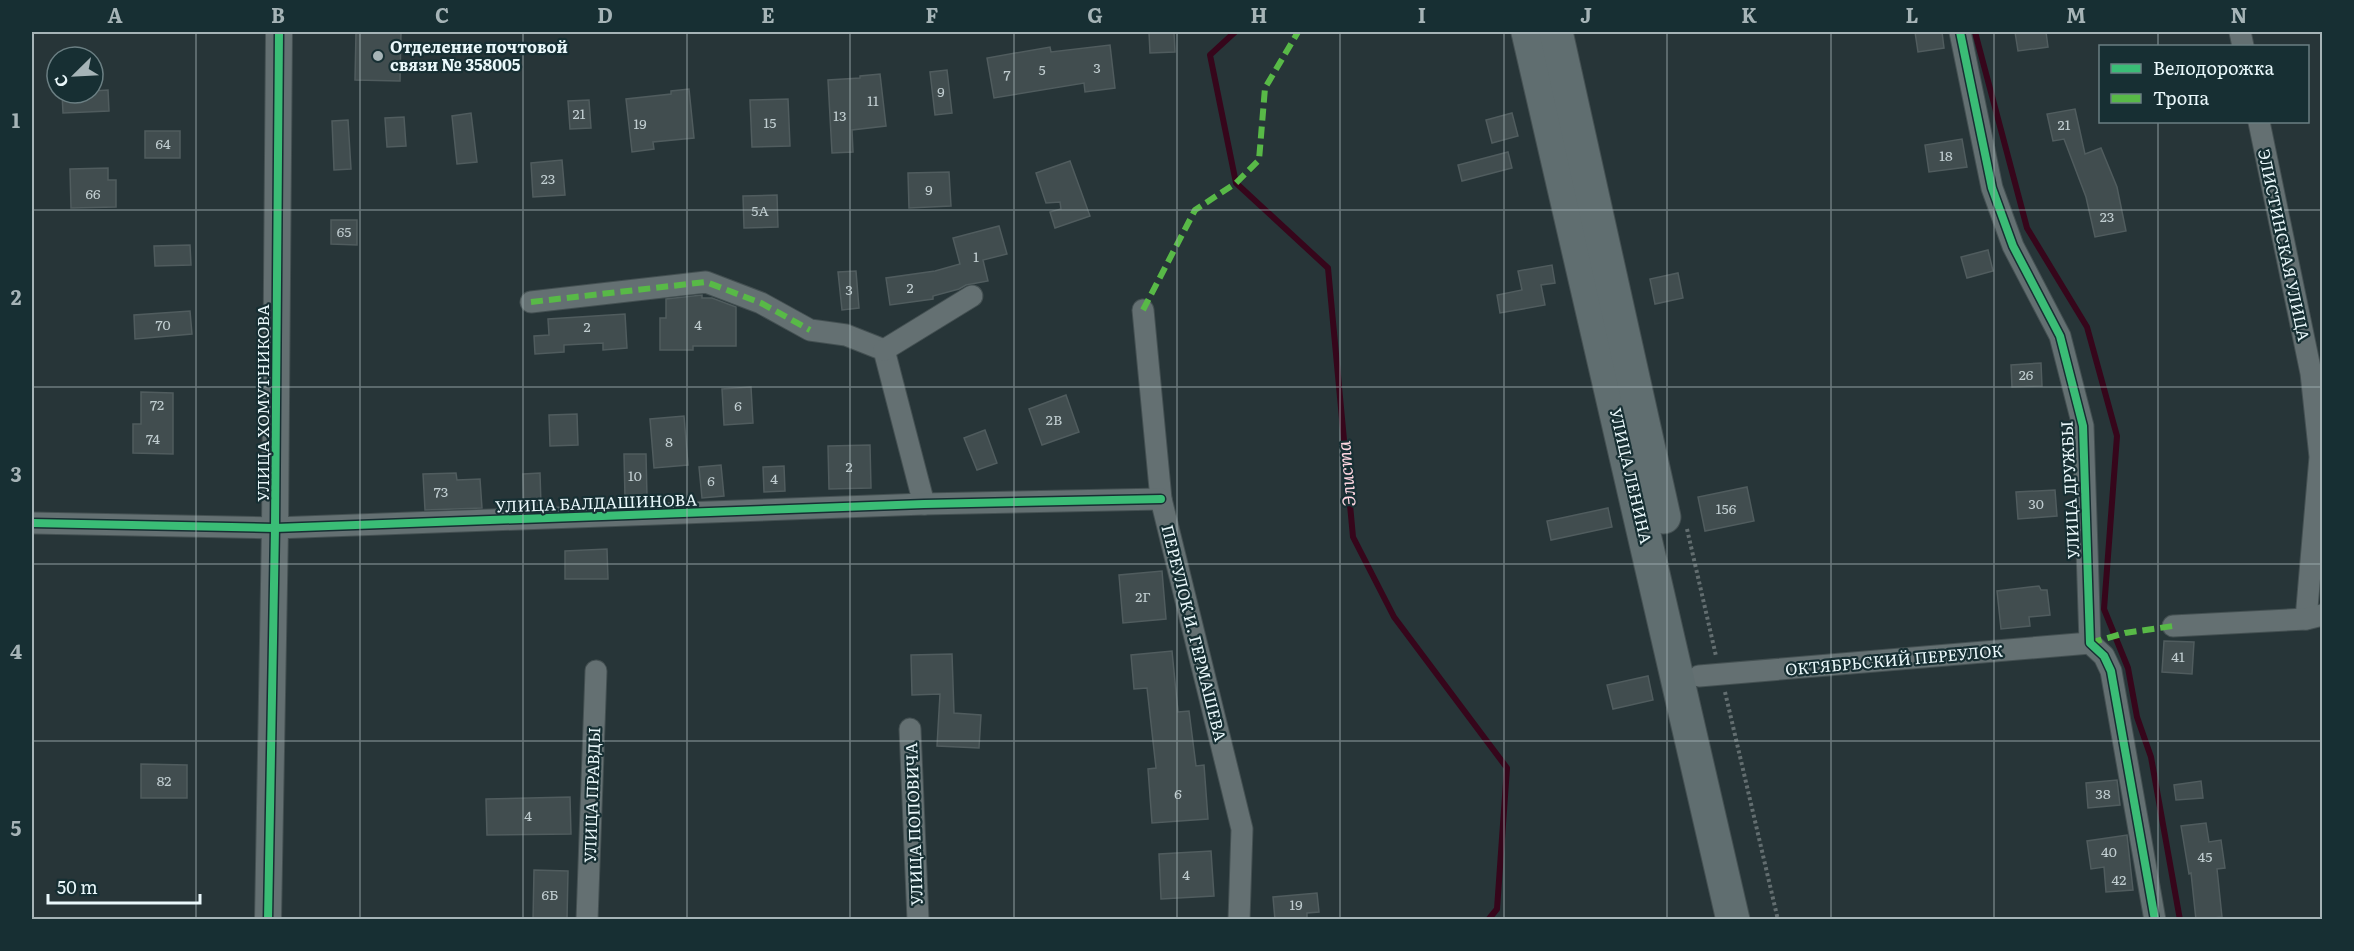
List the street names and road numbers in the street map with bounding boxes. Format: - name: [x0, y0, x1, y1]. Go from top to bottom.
- street label: ЭЛИСТИНСКАЯ УЛИЦА: [2253, 147, 2317, 343]
- street label: УЛИЦА ХОМУТНИКОВА: [250, 304, 274, 502]
- street label: УЛИЦА ЛЕНИНА: [1605, 406, 1659, 546]
- street label: УЛИЦА ДРУЖБЫ: [2053, 420, 2085, 560]
- street label: УЛИЦА БАЛДАШИНОВА: [495, 486, 698, 518]
- street label: ПЕРЕУЛОК И. ГЕРМАШЕВА: [1156, 522, 1234, 744]
- street label: ОКТЯБРЬСКИЙ ПЕРЕУЛОК: [1784, 637, 2004, 680]
- street label: УЛИЦА ПРАВДЫ: [577, 727, 605, 863]
- street label: УЛИЦА ПОПОВИЧА: [898, 742, 928, 906]

